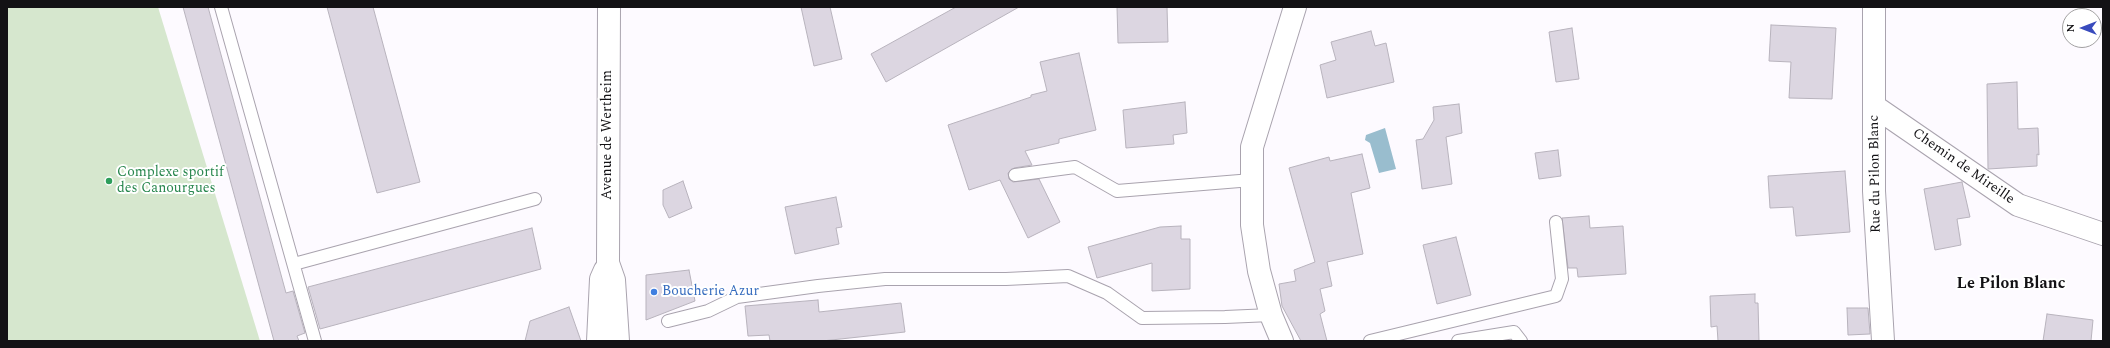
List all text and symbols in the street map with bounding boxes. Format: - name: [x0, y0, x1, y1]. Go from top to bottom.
- north arrow: [2062, 8, 2102, 48]
- text: N: [2062, 24, 2079, 33]
- street label: Avenue de Wertheim: [600, 70, 616, 200]
- street label: Rue du Pilon Blanc: [1867, 115, 1885, 233]
- street label: Chemin de Mireille: [1909, 125, 2017, 209]
- place label: Complexe sportif des Canourgues: [117, 165, 224, 198]
- marker: Complexe sportif des Canourgues: [104, 176, 114, 186]
- district label: Le Pilon Blanc: [1957, 275, 2065, 295]
- place label: Boucherie Azur: [662, 284, 759, 300]
- marker: Boucherie Azur: [649, 287, 659, 297]

